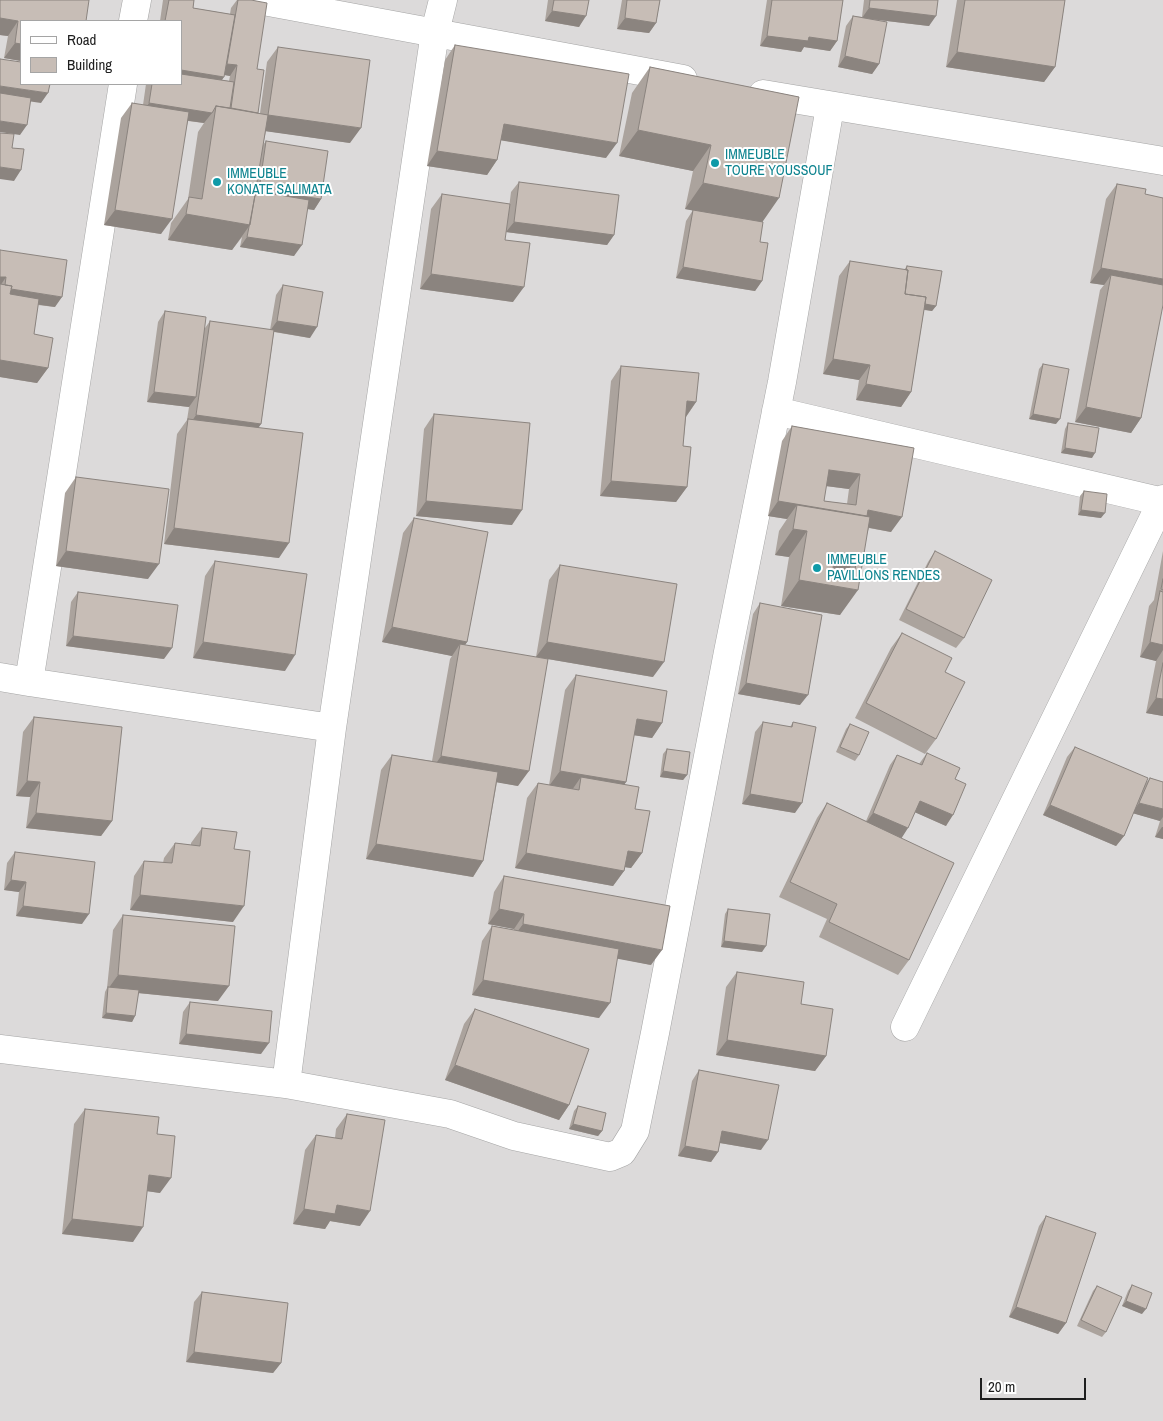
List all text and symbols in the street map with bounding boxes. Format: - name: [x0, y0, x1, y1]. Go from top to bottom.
- legend: [20, 20, 182, 85]
- text: Road: [67, 29, 96, 50]
- text: Building: [67, 54, 112, 75]
- place label: IMMEUBLE TOURE YOUSSOUF: [725, 147, 833, 180]
- marker: IMMEUBLE TOURE YOUSSOUF: [709, 157, 721, 169]
- place label: IMMEUBLE KONATE SALIMATA: [227, 166, 332, 198]
- marker: IMMEUBLE KONATE SALIMATA: [211, 176, 223, 188]
- place label: IMMEUBLE PAVILLONS RENDES: [827, 552, 940, 584]
- marker: IMMEUBLE PAVILLONS RENDES: [811, 562, 823, 574]
- scale bar: [983, 1368, 1089, 1400]
- text: 20 m: [988, 1376, 1015, 1397]

